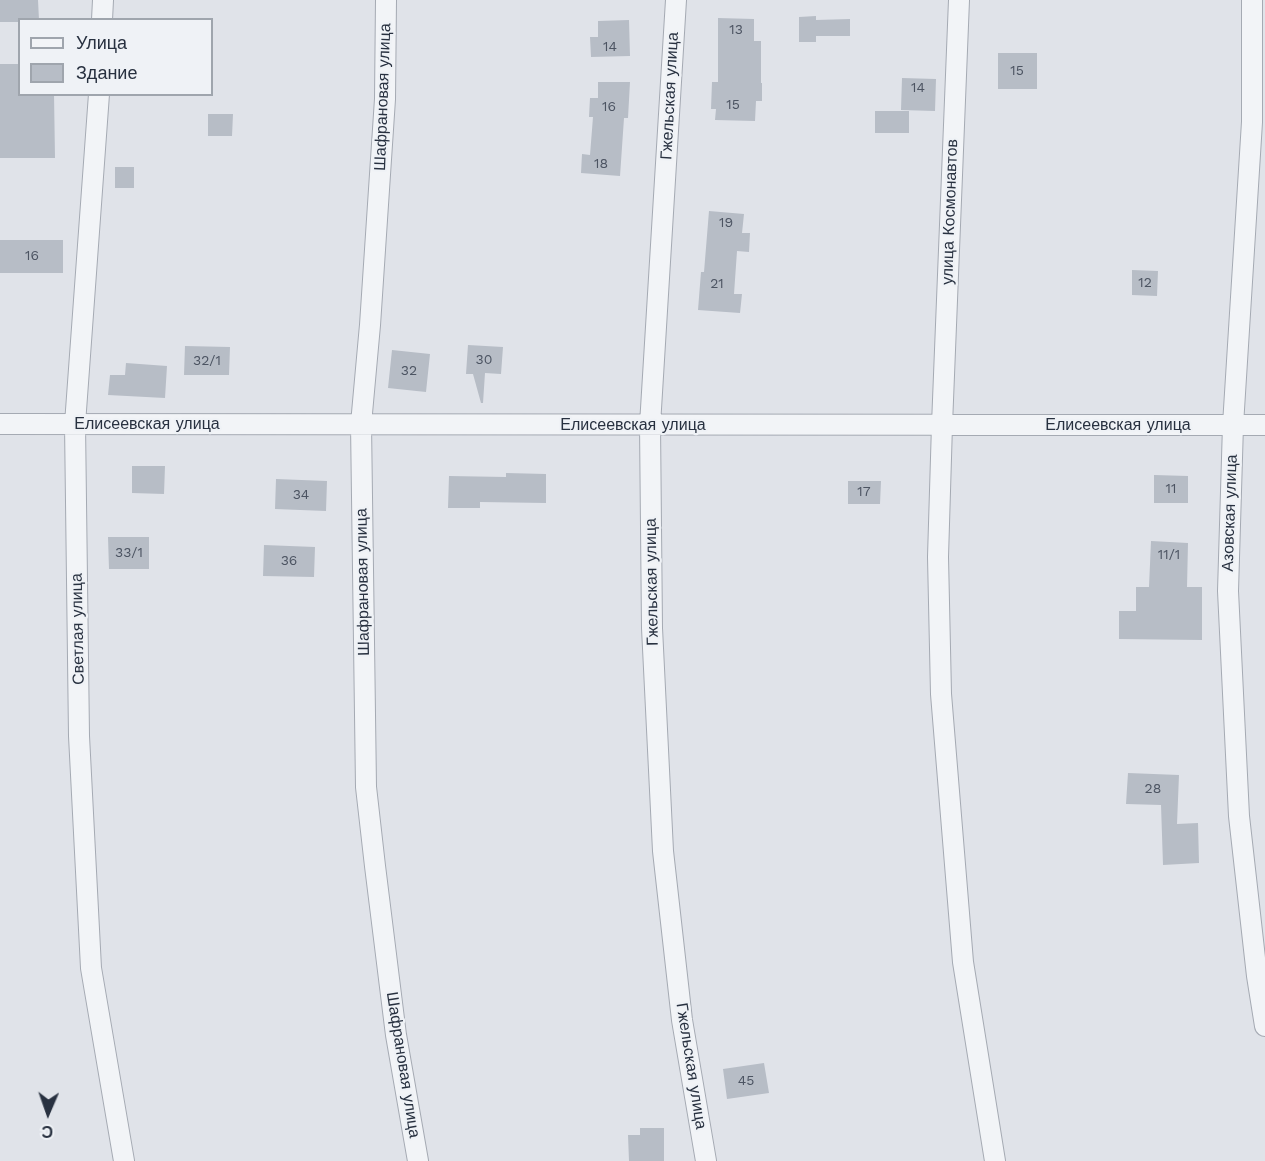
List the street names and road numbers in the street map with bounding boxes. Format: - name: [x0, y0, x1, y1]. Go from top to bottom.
- street label: Шафрановая улица: [371, 23, 395, 171]
- street label: Гжельская улица: [657, 32, 683, 160]
- street label: улица Космонавтов: [938, 139, 962, 285]
- street label: Елисеевская улица: [74, 414, 220, 434]
- street label: Елисеевская улица: [560, 415, 706, 435]
- street label: Елисеевская улица: [1045, 415, 1191, 435]
- street label: Азовская улица: [1218, 454, 1242, 572]
- street label: Шафрановая улица: [352, 508, 374, 656]
- street label: Гжельская улица: [641, 518, 663, 646]
- street label: Светлая улица: [67, 573, 89, 685]
- street label: Шафрановая улица: [382, 991, 424, 1139]
- street label: Гжельская улица: [672, 1001, 710, 1131]

